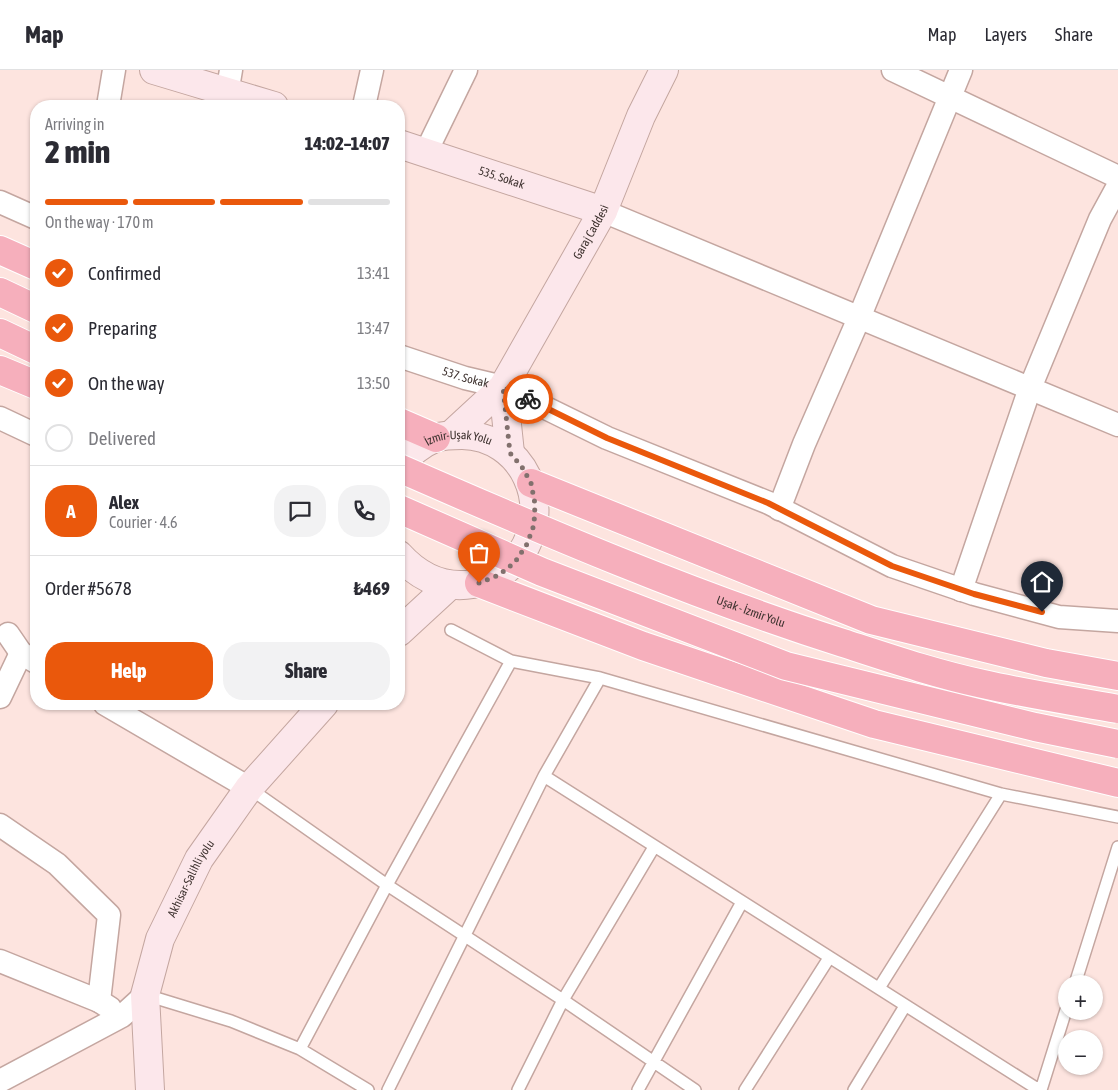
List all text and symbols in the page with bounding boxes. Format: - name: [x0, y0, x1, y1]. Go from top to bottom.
- text: Map: [25, 21, 64, 48]
- text: Map: [927, 24, 956, 45]
- text: Layers: [984, 24, 1027, 45]
- text: Share: [1055, 24, 1093, 45]
- text: Arriving in: [45, 115, 105, 133]
- text: 14:02–14:07: [304, 132, 390, 154]
- text: 2 min: [45, 133, 110, 170]
- street label: 535. Sokak: [477, 164, 527, 192]
- street label: Garaj Caddesi: [570, 203, 612, 262]
- text: On the way · 170 m: [45, 213, 154, 231]
- icon: check: [45, 259, 73, 287]
- text: Confirmed: [88, 262, 161, 284]
- text: 13:41: [357, 264, 390, 282]
- icon: check: [45, 314, 73, 342]
- text: Preparing: [88, 317, 157, 339]
- text: 13:47: [357, 319, 390, 337]
- street label: 537. Sokak: [441, 364, 491, 391]
- icon: check: [45, 369, 73, 397]
- text: On the way: [88, 372, 165, 394]
- text: 13:50: [357, 374, 390, 392]
- courier: [503, 374, 553, 424]
- icon: bike: [514, 385, 542, 413]
- text: Delivered: [88, 427, 156, 449]
- street label: İzmir-Uşak Yolu: [422, 428, 495, 449]
- button: chat: [274, 485, 326, 537]
- button: phone: [338, 485, 390, 537]
- text: Alex: [109, 491, 139, 513]
- text: A: [66, 500, 76, 522]
- text: Courier · 4.6: [109, 513, 178, 531]
- pin: [458, 532, 500, 583]
- icon: bag: [465, 539, 493, 567]
- pin: [1021, 561, 1063, 612]
- icon: home: [1028, 568, 1056, 596]
- text: Order #5678: [45, 577, 132, 599]
- text: ₺469: [354, 577, 390, 599]
- street label: Uşak - İzmir Yolu: [715, 593, 787, 630]
- button: Help: [45, 642, 213, 700]
- button: Share: [223, 642, 390, 700]
- street label: Akhisar-Salihli yolu: [165, 837, 217, 920]
- map controls: [1058, 975, 1103, 1075]
- button: +: [1058, 975, 1103, 1020]
- button: −: [1058, 1030, 1103, 1075]

